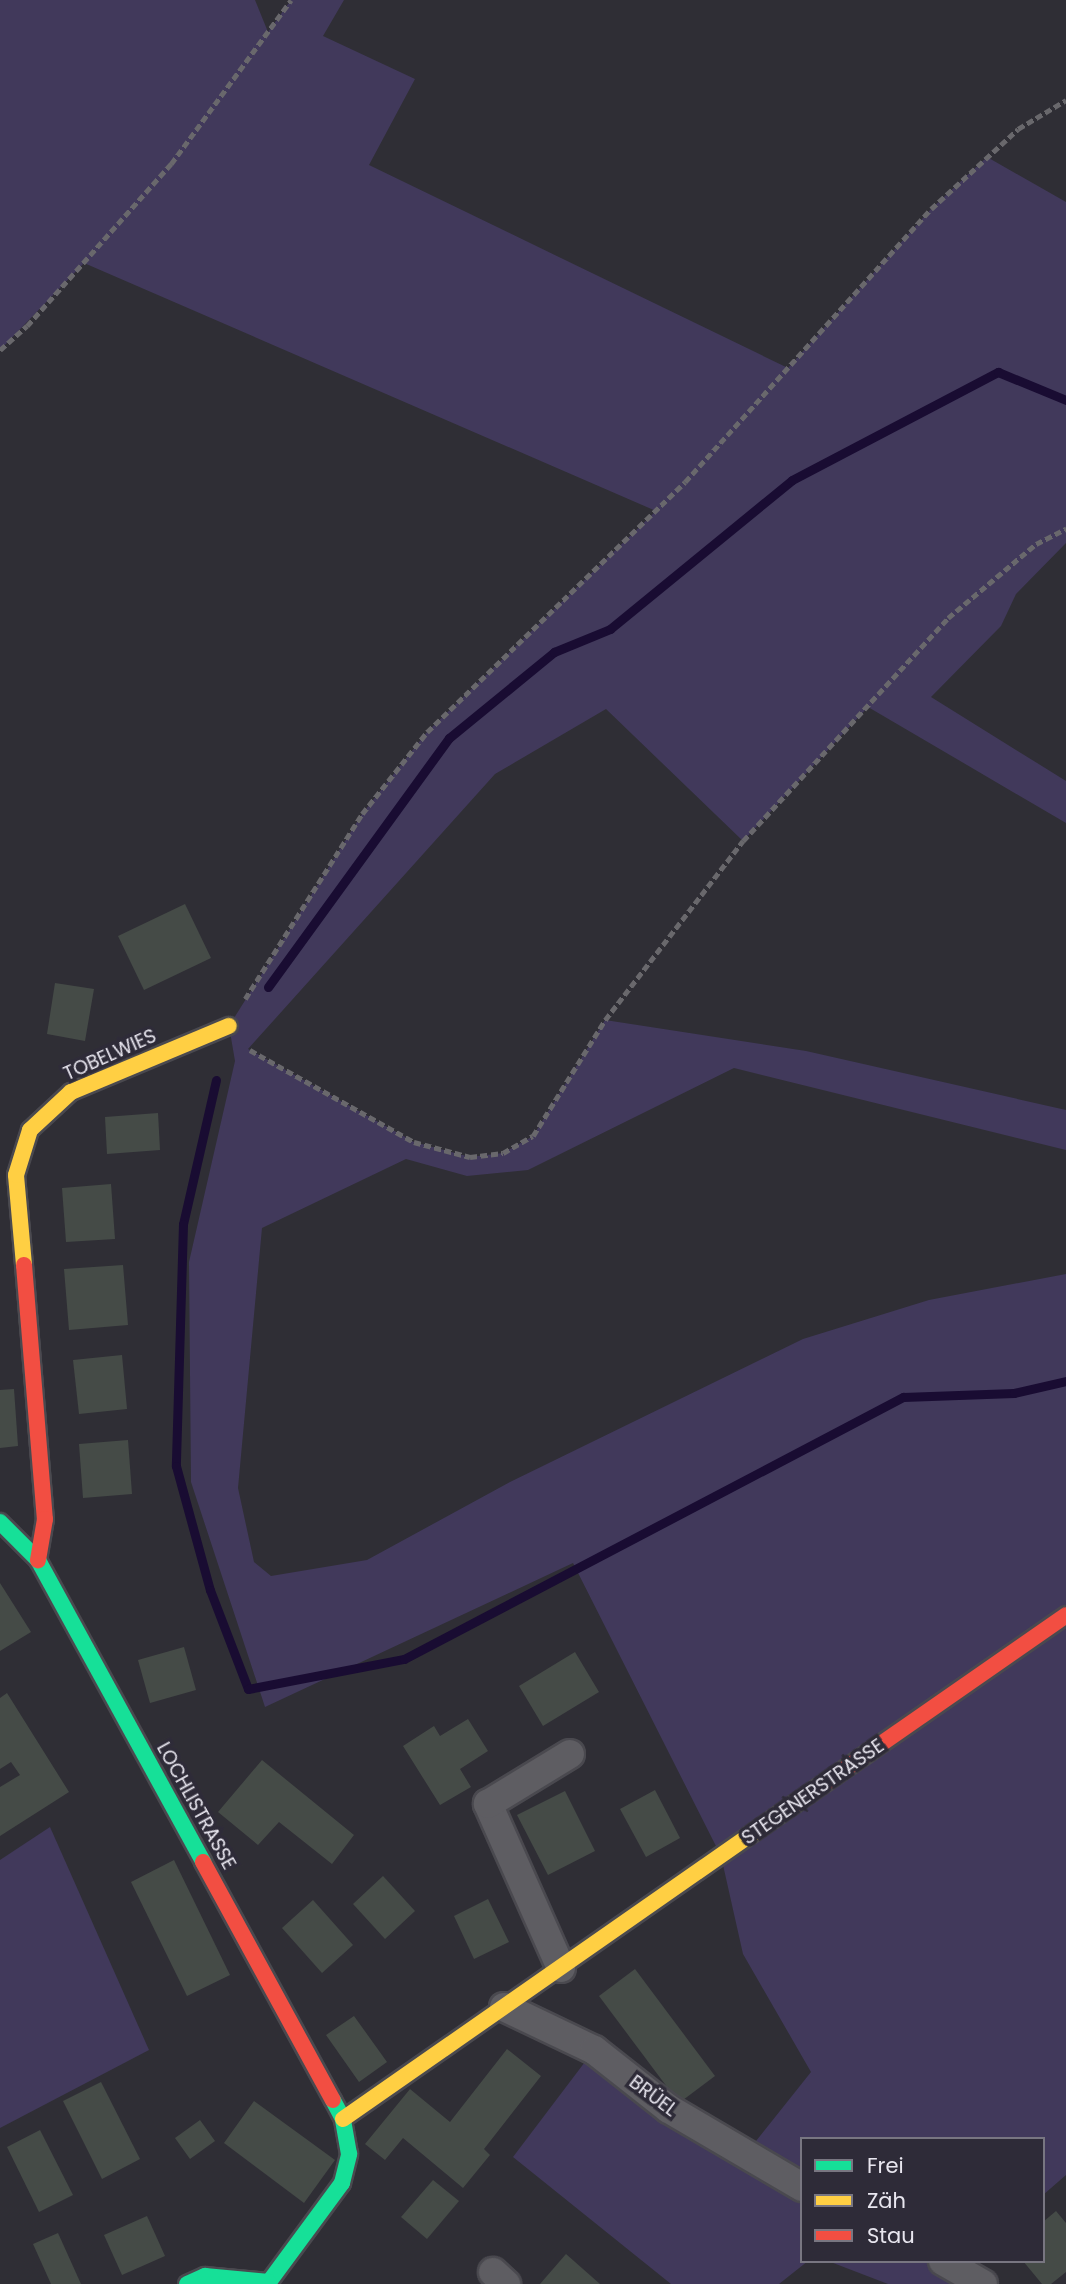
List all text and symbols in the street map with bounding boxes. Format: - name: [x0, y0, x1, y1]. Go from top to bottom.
- street label: TOBELWIES: [60, 1024, 160, 1086]
- street label: STEGENERSTRASSE: [738, 1734, 888, 1850]
- street label: LOCHLISTRASSE: [152, 1739, 240, 1873]
- street label: BRÜEL: [625, 2071, 681, 2121]
- legend: [800, 2137, 1045, 2263]
- text: Frei: [867, 2151, 904, 2180]
- text: Zäh: [867, 2186, 906, 2215]
- text: Stau: [867, 2221, 915, 2250]

